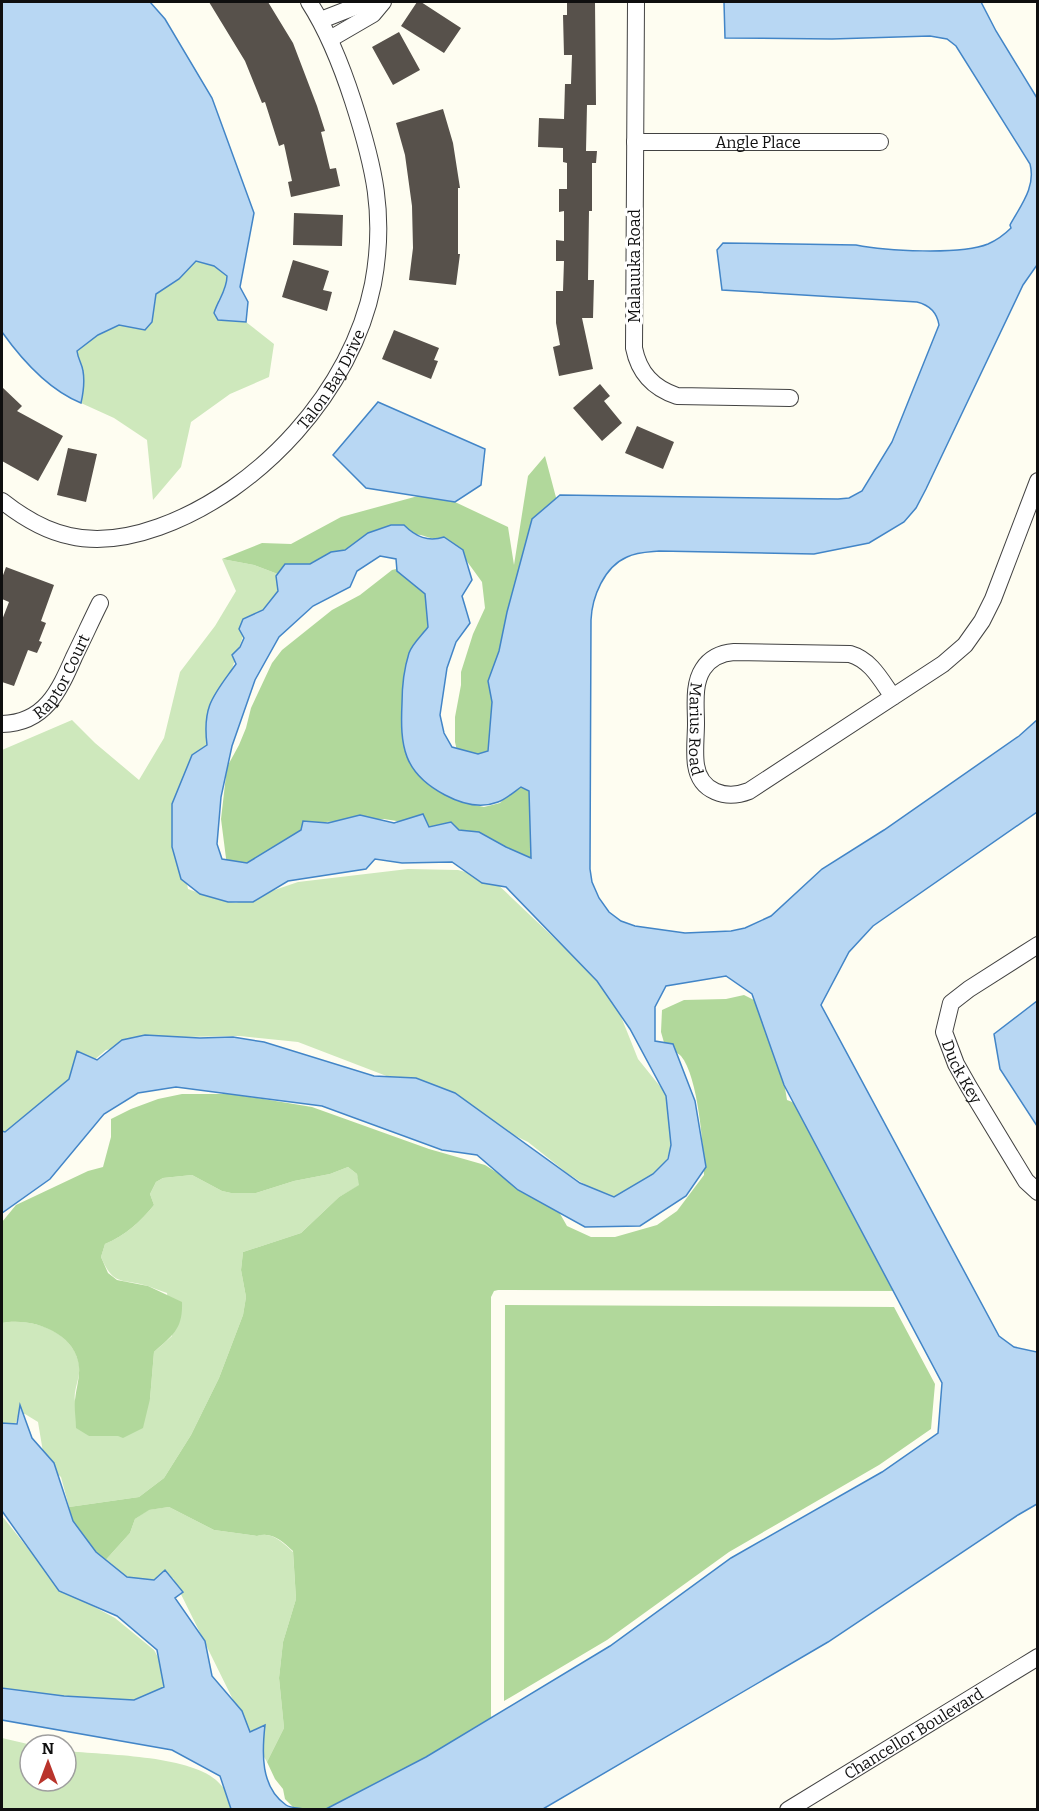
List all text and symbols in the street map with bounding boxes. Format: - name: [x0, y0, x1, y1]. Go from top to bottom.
- street label: Angle Place: [715, 133, 801, 152]
- street label: Malauuka Road: [625, 209, 644, 323]
- street label: Talon Bay Drive: [294, 327, 369, 433]
- street label: Raptor Court: [29, 631, 94, 723]
- street label: Marius Road: [685, 681, 707, 778]
- street label: Duck Key: [938, 1037, 986, 1108]
- street label: Chancellor Boulevard: [841, 1684, 987, 1783]
- north arrow: [18, 1733, 78, 1793]
- text: N: [42, 1739, 54, 1758]

